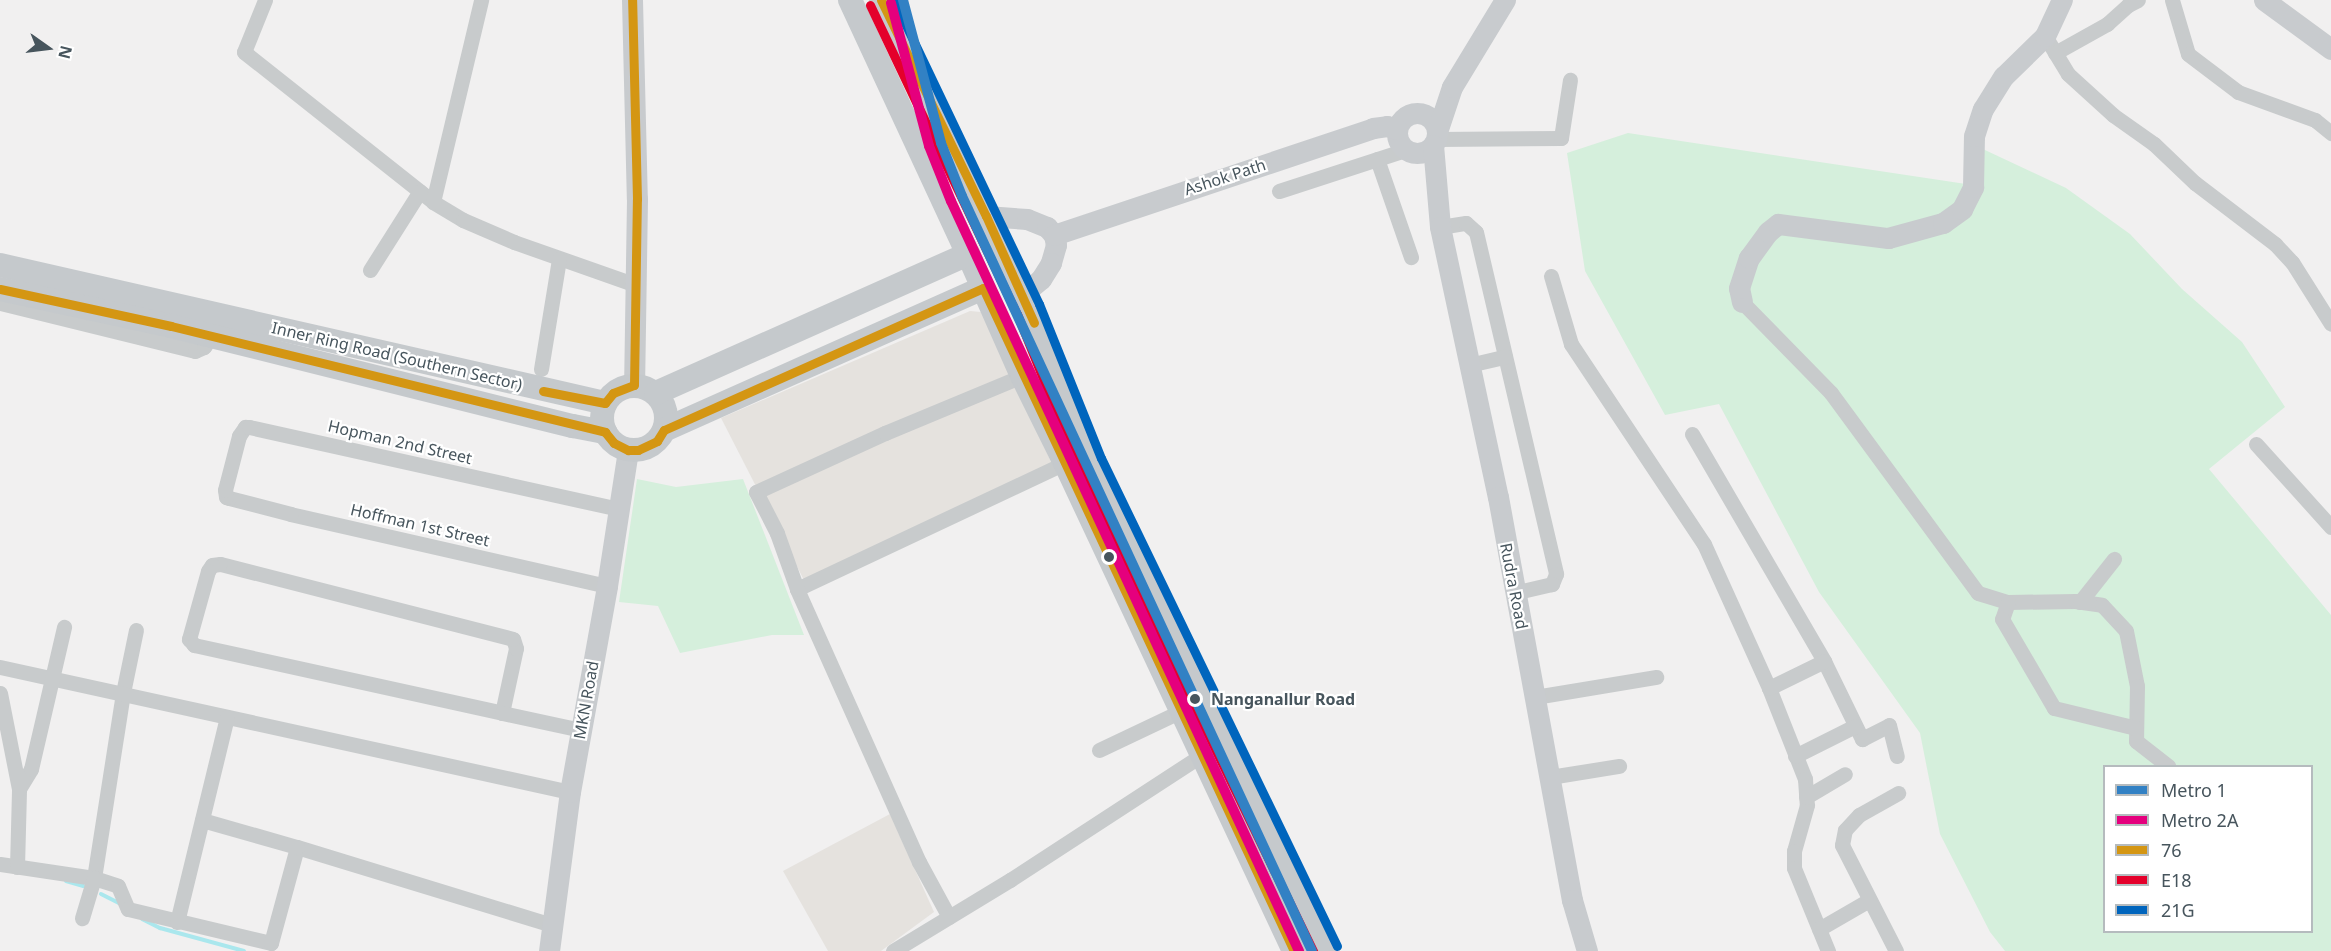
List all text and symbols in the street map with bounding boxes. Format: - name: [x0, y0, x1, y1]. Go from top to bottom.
- north arrow: [18, 18, 78, 78]
- text: N: [53, 43, 78, 61]
- street label: Ashok Path: [1182, 155, 1268, 199]
- street label: Inner Ring Road (Southern Sector): [270, 318, 524, 394]
- street label: Hopman 2nd Street: [326, 416, 474, 468]
- street label: Hoffman 1st Street: [349, 500, 491, 550]
- street label: Rudra Road: [1496, 541, 1532, 631]
- unlabelled marker: [1103, 551, 1115, 563]
- street label: MKN Road: [570, 659, 602, 741]
- marker: Nanganallur Road: [1184, 688, 1206, 710]
- place label: Nanganallur Road: [1211, 689, 1355, 709]
- legend: [2103, 765, 2313, 933]
- text: Metro 1: [2161, 778, 2227, 802]
- text: Metro 2A: [2161, 808, 2238, 832]
- text: 76: [2161, 838, 2182, 862]
- text: E18: [2161, 868, 2192, 892]
- text: 21G: [2161, 898, 2195, 922]

